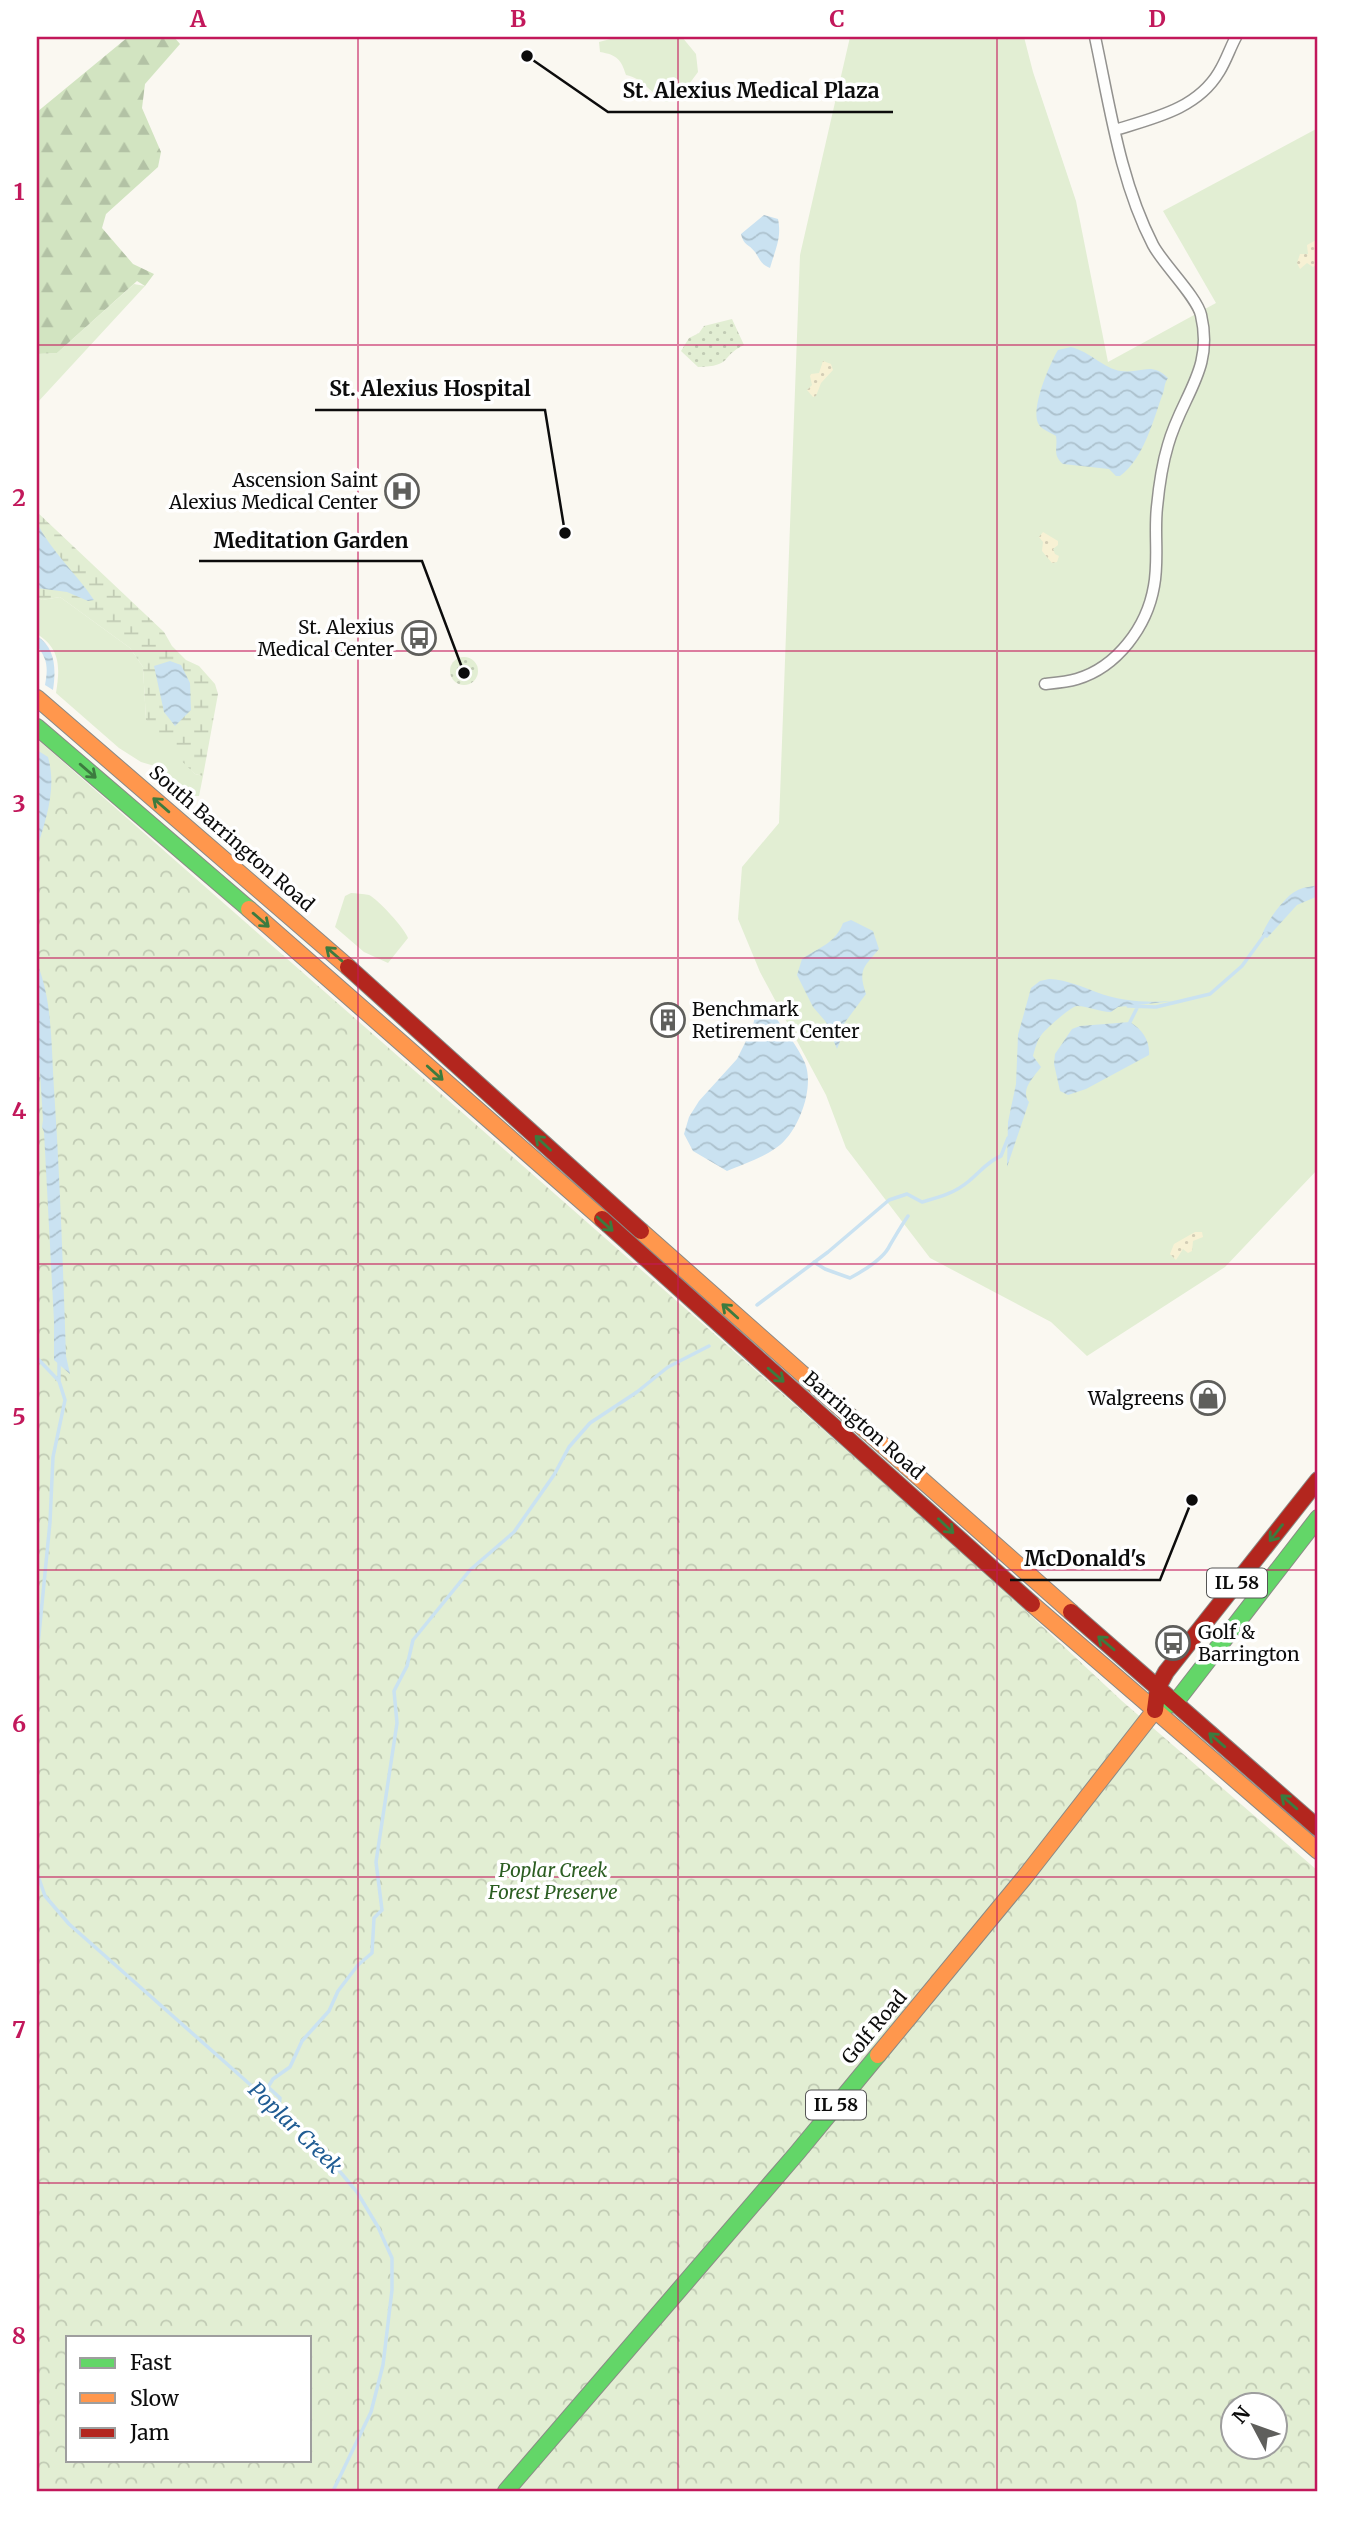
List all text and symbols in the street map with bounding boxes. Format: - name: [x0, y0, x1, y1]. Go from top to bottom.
- text: A: [189, 4, 207, 33]
- text: B: [510, 4, 526, 33]
- text: C: [829, 4, 845, 33]
- text: D: [1148, 4, 1166, 33]
- callout: St. Alexius Medical Plaza: [608, 70, 893, 112]
- text: St. Alexius Medical Plaza: [622, 77, 880, 104]
- text: 1: [14, 177, 25, 206]
- callout: St. Alexius Hospital: [315, 368, 545, 410]
- text: St. Alexius Hospital: [329, 375, 531, 402]
- place label: Ascension Saint Alexius Medical Center: [168, 468, 379, 514]
- hospital icon: Ascension Saint Alexius Medical Center: [383, 472, 421, 510]
- text: 2: [12, 483, 26, 512]
- callout: Meditation Garden: [199, 519, 422, 561]
- text: Meditation Garden: [214, 527, 408, 554]
- place label: St. Alexius Medical Center: [257, 615, 394, 661]
- bus stop icon: St. Alexius Medical Center: [400, 619, 438, 657]
- street label: South Barrington Road: [145, 760, 319, 916]
- one-way arrow: [79, 763, 97, 779]
- text: 3: [12, 789, 26, 818]
- one-way arrow: [153, 797, 171, 813]
- one-way arrow: [252, 912, 270, 928]
- one-way arrow: [325, 946, 343, 962]
- place label: Benchmark Retirement Center: [692, 997, 860, 1043]
- building icon: Benchmark Retirement Center: [649, 1001, 687, 1039]
- one-way arrow: [426, 1065, 444, 1081]
- text: 4: [12, 1096, 27, 1125]
- one-way arrow: [535, 1134, 552, 1151]
- one-way arrow: [596, 1216, 614, 1232]
- one-way arrow: [722, 1303, 740, 1319]
- one-way arrow: [766, 1366, 784, 1382]
- street label: Barrington Road: [799, 1366, 929, 1484]
- shop icon: Walgreens: [1189, 1379, 1227, 1417]
- place label: Walgreens: [1087, 1386, 1184, 1410]
- text: 5: [12, 1402, 26, 1431]
- one-way arrow: [937, 1517, 954, 1534]
- one-way arrow: [1268, 1524, 1284, 1542]
- callout: McDonald's: [1010, 1538, 1160, 1580]
- text: McDonald's: [1024, 1545, 1146, 1572]
- road number: IL 58: [1207, 1568, 1267, 1598]
- place label: Golf & Barrington: [1198, 1620, 1300, 1666]
- bus stop icon: Golf & Barrington: [1154, 1624, 1192, 1662]
- one-way arrow: [1097, 1635, 1115, 1651]
- text: 6: [12, 1709, 26, 1738]
- one-way arrow: [1208, 1732, 1226, 1748]
- one-way arrow: [1280, 1794, 1298, 1810]
- park label: Poplar Creek Forest Preserve: [487, 1858, 618, 1904]
- street label: Golf Road: [836, 1985, 912, 2069]
- text: 7: [12, 2015, 26, 2044]
- water label: Poplar Creek: [243, 2076, 348, 2179]
- road number: IL 58: [806, 2090, 866, 2120]
- text: 8: [12, 2321, 26, 2350]
- legend: [66, 2336, 312, 2462]
- text: Fast: [130, 2349, 172, 2376]
- text: Slow: [130, 2385, 179, 2412]
- north arrow: [1218, 2392, 1288, 2462]
- text: N: [1227, 2401, 1255, 2428]
- text: Jam: [129, 2419, 169, 2446]

